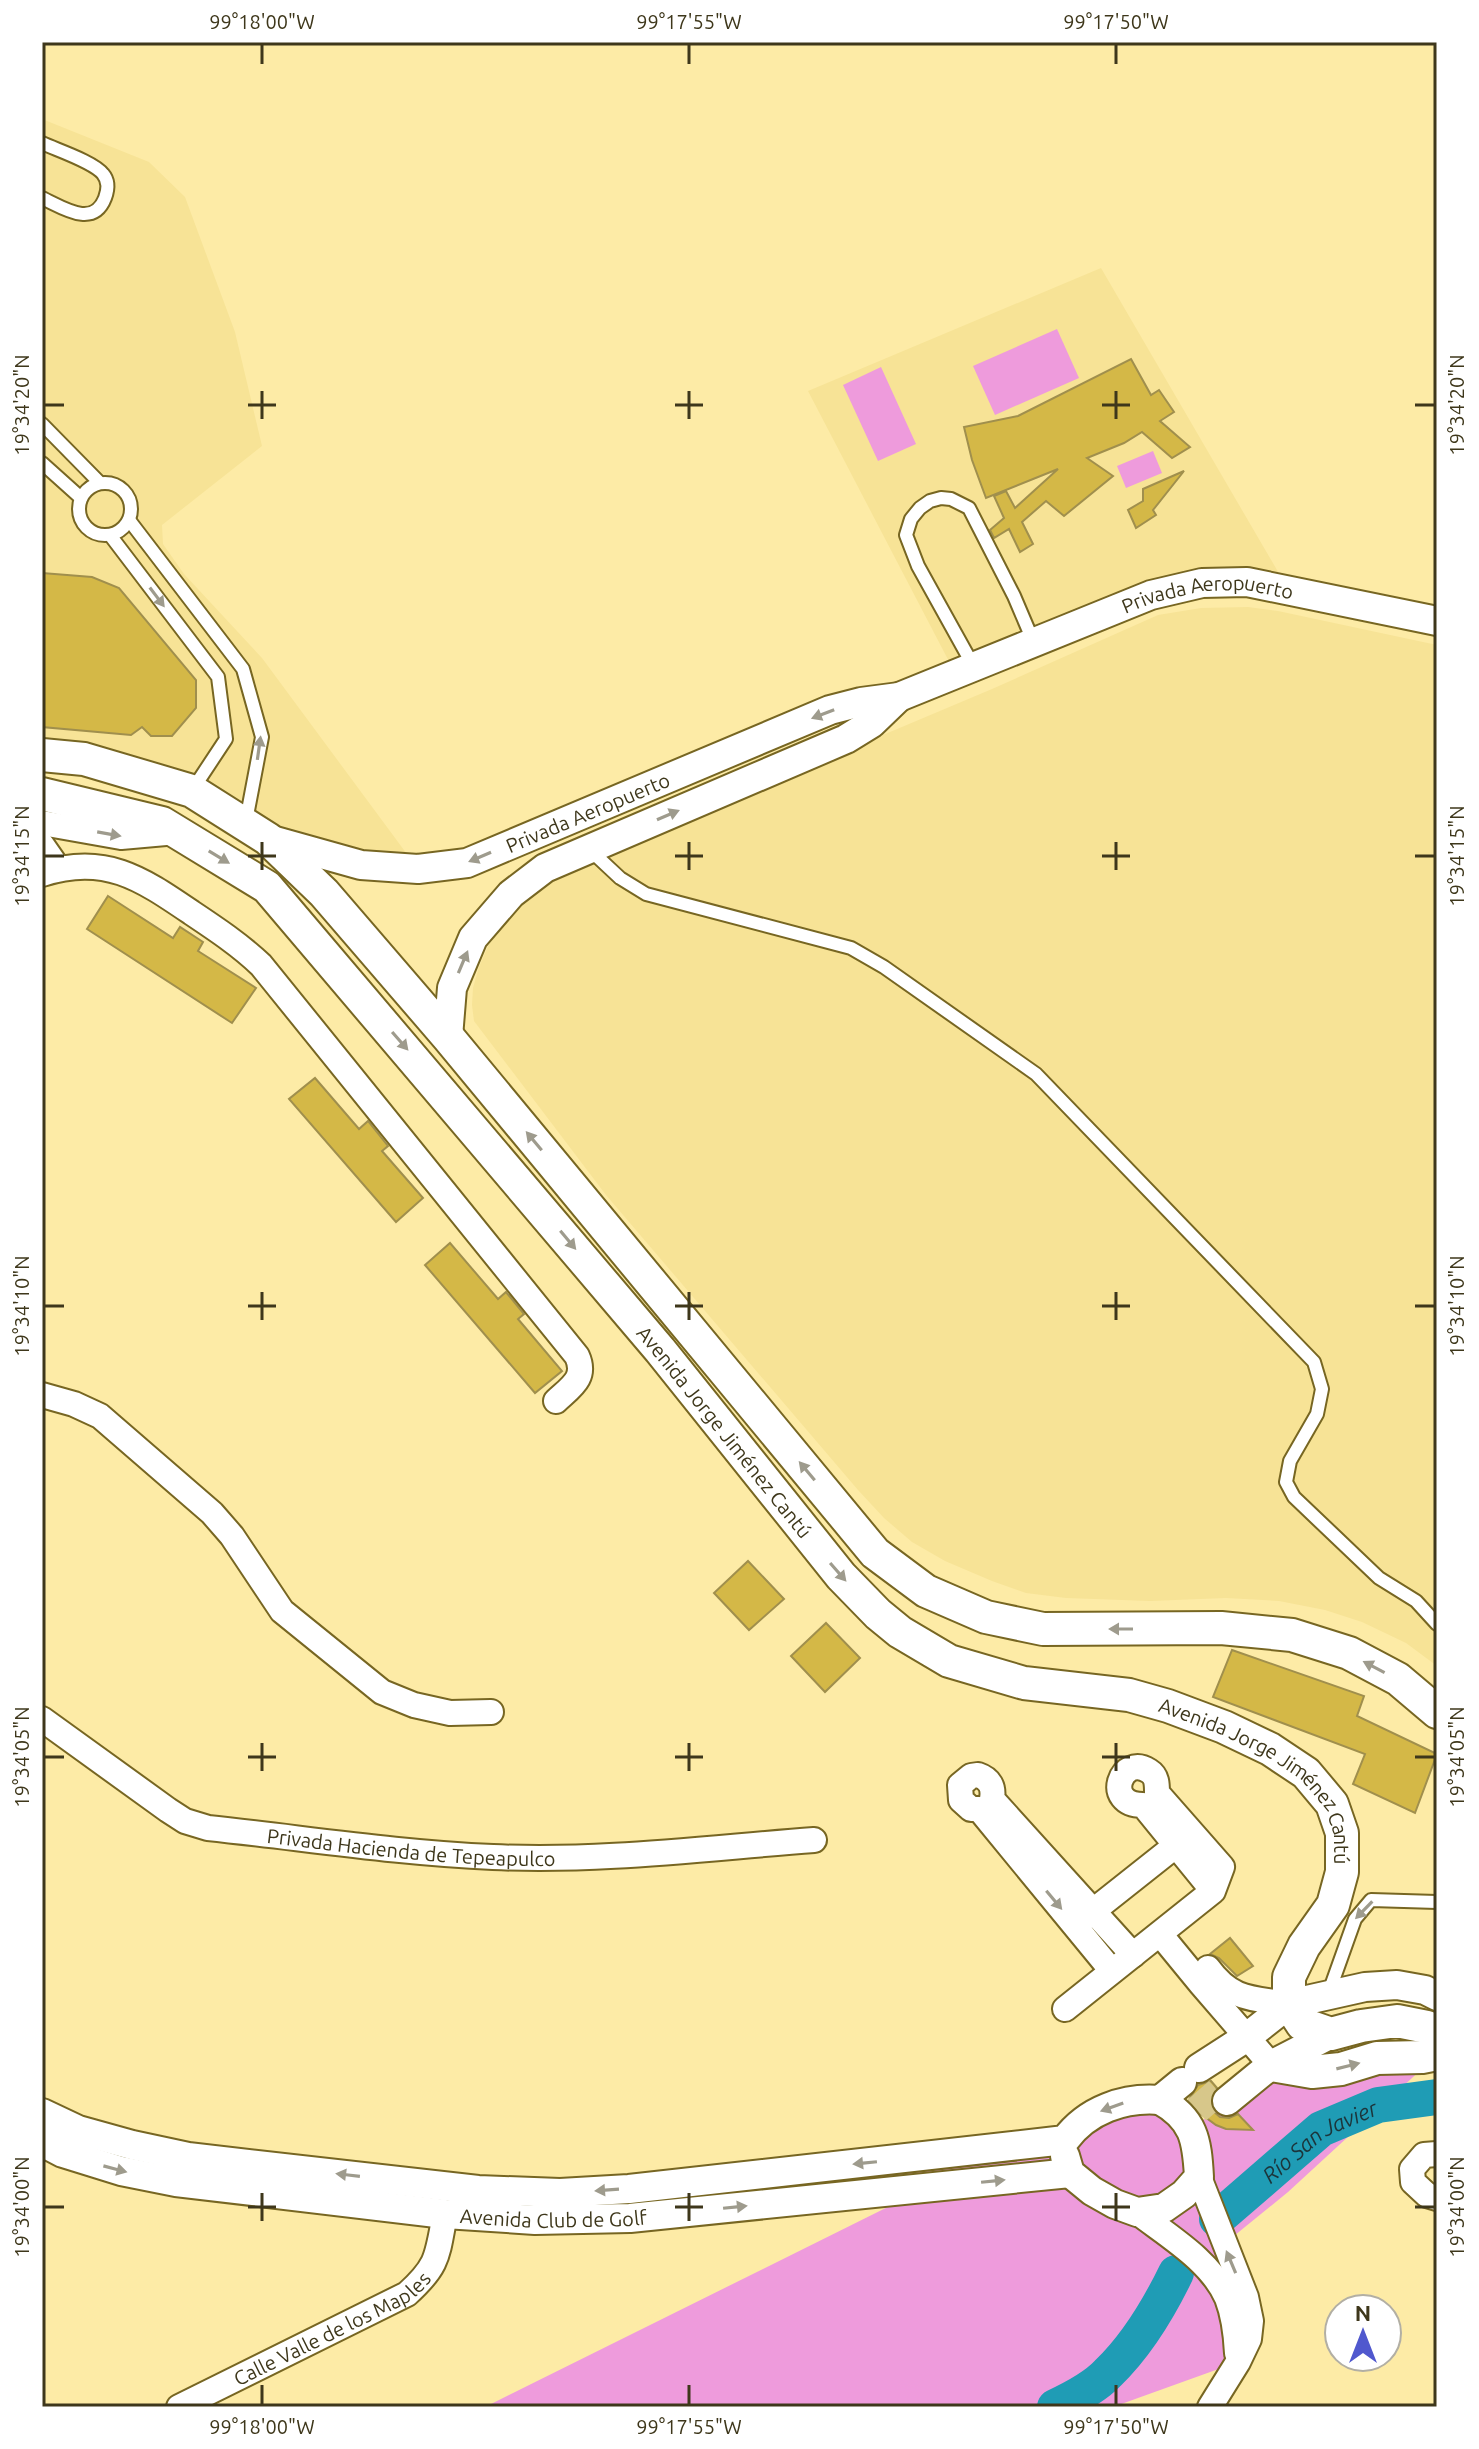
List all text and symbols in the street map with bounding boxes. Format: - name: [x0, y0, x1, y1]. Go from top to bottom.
- text: 99°18'00"W: [209, 10, 315, 33]
- text: 99°17'55"W: [636, 10, 742, 33]
- text: 99°17'50"W: [1063, 10, 1169, 33]
- text: 19°34'20"N: [10, 354, 33, 456]
- text: 19°34'20"N: [1445, 354, 1468, 456]
- street label: Privada Aeropuerto: [1118, 570, 1296, 617]
- one-way arrow: [149, 586, 165, 608]
- one-way arrow: [811, 708, 835, 721]
- one-way arrow: [253, 735, 266, 760]
- street label: Privada Aeropuerto: [502, 767, 673, 857]
- text: 19°34'15"N: [10, 805, 33, 907]
- text: 19°34'15"N: [1445, 805, 1468, 907]
- one-way arrow: [656, 809, 679, 822]
- one-way arrow: [97, 829, 122, 841]
- one-way arrow: [208, 850, 230, 864]
- one-way arrow: [468, 851, 492, 864]
- one-way arrow: [457, 950, 470, 974]
- one-way arrow: [391, 1031, 408, 1051]
- one-way arrow: [526, 1131, 543, 1151]
- one-way arrow: [559, 1229, 576, 1249]
- text: 19°34'10"N: [10, 1255, 33, 1357]
- text: 19°34'10"N: [1445, 1255, 1468, 1357]
- street label: Avenida Jorge Jiménez Cantú: [633, 1321, 817, 1542]
- one-way arrow: [799, 1461, 816, 1481]
- one-way arrow: [829, 1561, 846, 1581]
- one-way arrow: [1108, 1623, 1133, 1635]
- one-way arrow: [1363, 1660, 1386, 1673]
- street label: Avenida Jorge Jiménez Cantú: [1157, 1693, 1354, 1864]
- text: 19°34'05"N: [10, 1706, 33, 1808]
- text: 19°34'05"N: [1445, 1706, 1468, 1808]
- street label: Privada Hacienda de Tepeapulco: [266, 1823, 556, 1870]
- one-way arrow: [1045, 1890, 1062, 1910]
- one-way arrow: [1355, 1900, 1373, 1919]
- one-way arrow: [1335, 2060, 1360, 2072]
- water label: Río San Javier: [1256, 2094, 1381, 2187]
- one-way arrow: [1100, 2101, 1124, 2114]
- text: 19°34'00"N: [10, 2156, 33, 2258]
- one-way arrow: [852, 2156, 877, 2169]
- text: 19°34'00"N: [1445, 2156, 1468, 2258]
- one-way arrow: [103, 2163, 127, 2176]
- one-way arrow: [335, 2169, 360, 2182]
- one-way arrow: [981, 2174, 1006, 2187]
- one-way arrow: [594, 2184, 619, 2197]
- one-way arrow: [723, 2201, 748, 2214]
- street label: Avenida Club de Golf: [459, 2204, 648, 2232]
- one-way arrow: [1225, 2250, 1238, 2274]
- street label: Calle Valle de los Maples: [230, 2267, 435, 2390]
- north arrow: [1323, 2293, 1403, 2373]
- text: N: [1355, 2300, 1371, 2325]
- text: 99°18'00"W: [209, 2415, 315, 2438]
- text: 99°17'55"W: [636, 2415, 742, 2438]
- text: 99°17'50"W: [1063, 2415, 1169, 2438]

